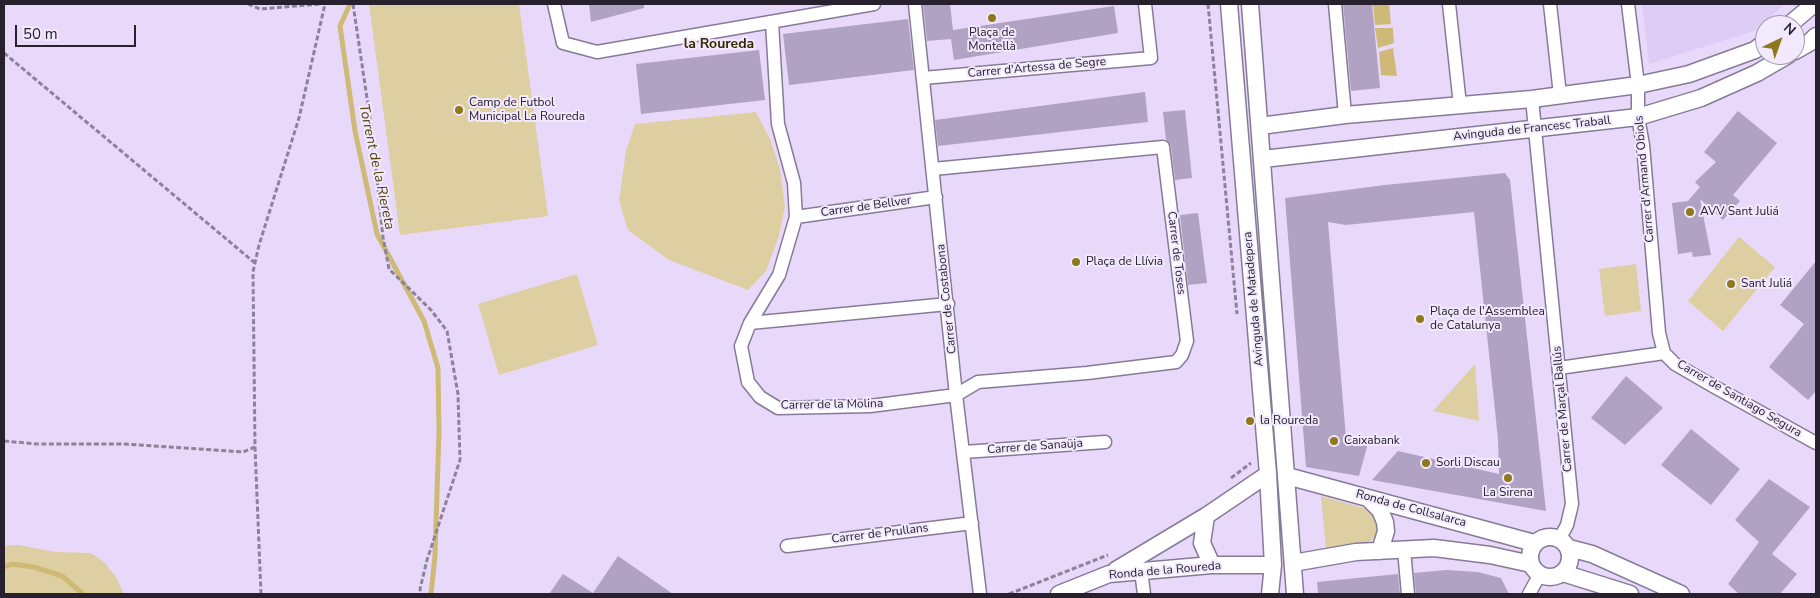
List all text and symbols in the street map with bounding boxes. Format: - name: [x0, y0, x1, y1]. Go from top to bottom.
- marker: Plaça de Montellà: [986, 12, 998, 24]
- scale bar: [18, 15, 139, 47]
- north arrow: [1755, 15, 1805, 65]
- text: N: [1779, 19, 1800, 40]
- text: 50 m: [23, 24, 58, 44]
- place label: Plaça de Montellà: [968, 26, 1016, 54]
- district label: la Roureda: [684, 37, 754, 53]
- street label: Carrer d'Artessa de Segre: [967, 55, 1107, 81]
- place label: Camp de Futbol Municipal La Roureda: [469, 96, 585, 124]
- water label: Torrent de la Riereta: [354, 103, 398, 231]
- marker: Camp de Futbol Municipal La Roureda: [453, 104, 465, 116]
- street label: Avinguda de Francesc Traball: [1453, 114, 1611, 144]
- street label: Carrer d'Armand Obiols: [1632, 115, 1658, 243]
- street label: Carrer de Bellver: [820, 194, 912, 220]
- place label: AVV Sant Juliá: [1700, 205, 1779, 219]
- marker: AVV Sant Juliá: [1684, 206, 1696, 218]
- street label: Carrer de Toses: [1164, 210, 1188, 296]
- street label: Avinguda de Matadepera: [1241, 231, 1267, 367]
- street label: Carrer de Costabona: [934, 243, 960, 355]
- place label: Plaça de Llívia: [1086, 255, 1163, 269]
- marker: Plaça de Llívia: [1070, 256, 1082, 268]
- place label: Sant Juliá: [1741, 277, 1792, 291]
- marker: Sant Juliá: [1725, 278, 1737, 290]
- place label: Plaça de l'Assemblea de Catalunya: [1430, 305, 1545, 333]
- marker: Plaça de l'Assemblea de Catalunya: [1414, 313, 1426, 325]
- street label: Carrer de Marçal Ballús: [1550, 345, 1576, 473]
- street label: Carrer de Santiago Segura: [1674, 357, 1804, 441]
- street label: Carrer de la Molina: [781, 397, 883, 413]
- place label: la Roureda: [1260, 414, 1318, 428]
- marker: la Roureda: [1244, 415, 1256, 427]
- place label: Caixabank: [1344, 434, 1400, 448]
- marker: Caixabank: [1328, 435, 1340, 447]
- street label: Carrer de Sanaüja: [987, 436, 1083, 458]
- place label: Sorli Discau: [1436, 456, 1500, 470]
- marker: Sorli Discau: [1420, 457, 1432, 469]
- marker: La Sirena: [1502, 472, 1514, 484]
- place label: La Sirena: [1483, 486, 1533, 500]
- street label: Ronda de Collsalarca: [1354, 487, 1468, 531]
- street label: Carrer de Prullans: [831, 521, 929, 547]
- street label: Ronda de la Roureda: [1108, 559, 1222, 583]

